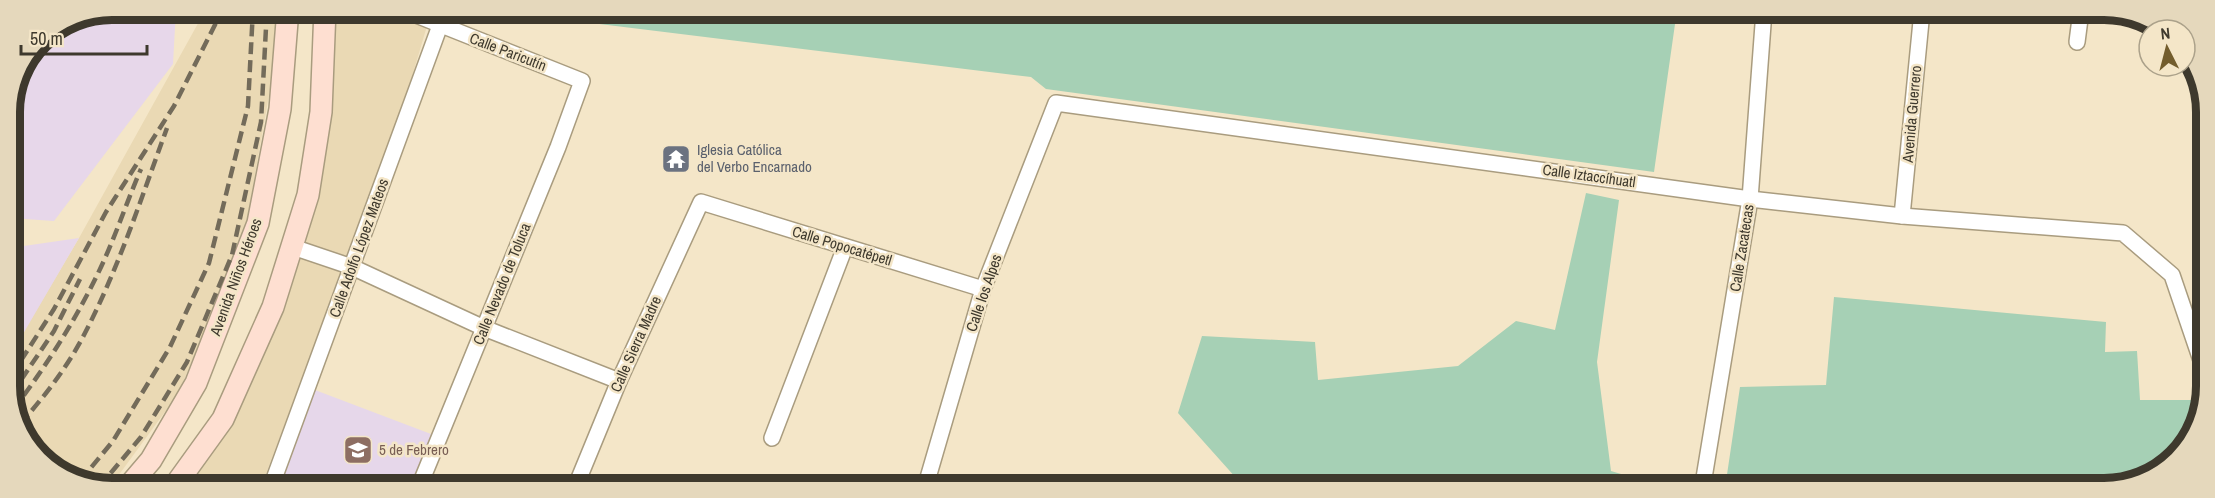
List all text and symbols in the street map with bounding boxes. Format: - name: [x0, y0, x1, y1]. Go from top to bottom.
- scale bar: [21, 18, 147, 56]
- north arrow: [2137, 18, 2197, 78]
- text: N: [2160, 22, 2171, 45]
- text: 50 m: [30, 26, 63, 51]
- street label: Calle Paricutín: [467, 27, 550, 76]
- street label: Avenida Guerrero: [1897, 64, 1926, 164]
- place label: Iglesia Católica del Verbo Encarnado: [697, 139, 812, 177]
- temple icon: Iglesia Católica del Verbo Encarnado: [660, 143, 692, 175]
- street label: Calle Iztaccíhuatl: [1541, 159, 1637, 192]
- street label: Calle Adolfo López Mateos: [324, 175, 393, 320]
- street label: Calle Zacatecas: [1724, 203, 1759, 293]
- street label: Avenida Niños Héroes: [204, 215, 267, 339]
- street label: Calle Nevado de Toluca: [468, 220, 536, 348]
- street label: Calle Popocatépetl: [790, 220, 895, 271]
- street label: Calle los Alpes: [960, 251, 1007, 334]
- street label: Calle Sierra Madre: [605, 292, 666, 395]
- school or university icon: 5 de Febrero: [342, 434, 374, 466]
- place label: 5 de Febrero: [379, 439, 449, 460]

